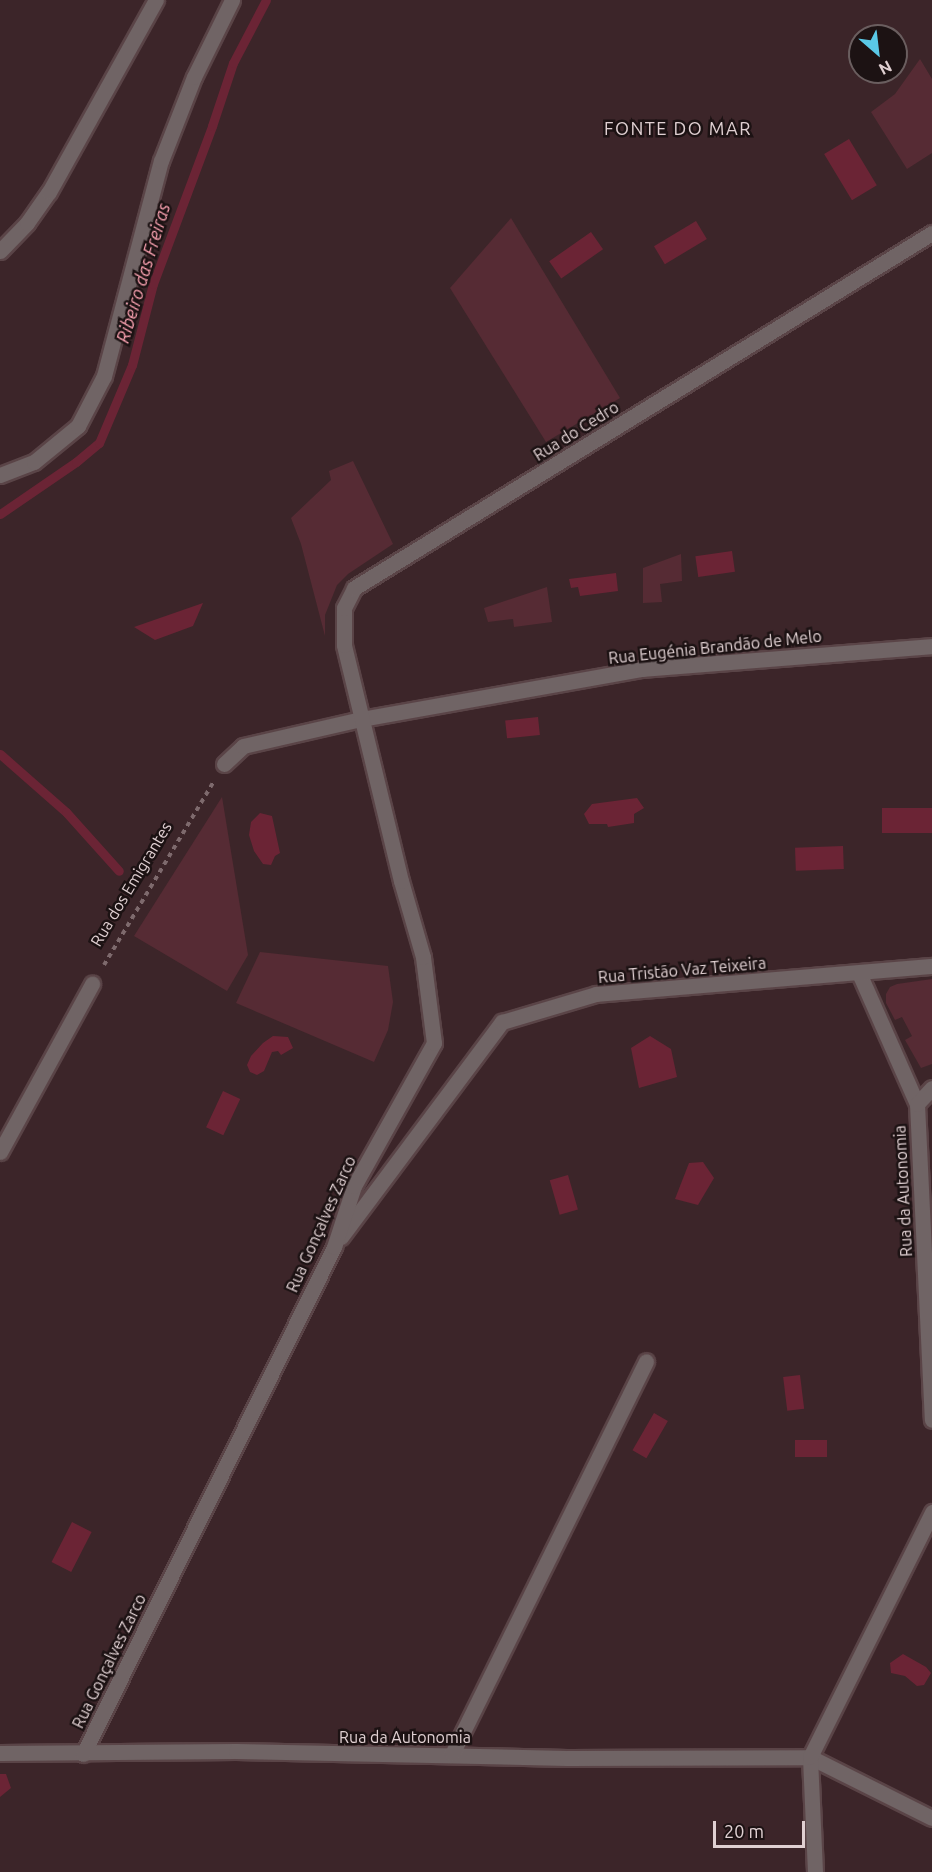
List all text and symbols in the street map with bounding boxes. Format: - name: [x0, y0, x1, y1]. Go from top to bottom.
- north arrow: [848, 24, 908, 84]
- text: N: [876, 57, 895, 79]
- district label: FONTE DO MAR: [604, 117, 752, 139]
- water label: Ribeiro das Freiras: [111, 201, 175, 345]
- street label: Rua do Cedro: [530, 397, 622, 465]
- street label: Rua Eugénia Brandão de Melo: [607, 626, 823, 668]
- street label: Rua dos Emigrantes: [86, 818, 176, 950]
- street label: Rua Tristão Vaz Teixeira: [597, 953, 767, 987]
- street label: Rua da Autonomia: [890, 1125, 916, 1257]
- street label: Rua Gonçalves Zarco: [282, 1153, 360, 1295]
- street label: Rua Gonçalves Zarco: [68, 1591, 150, 1731]
- street label: Rua da Autonomia: [339, 1727, 471, 1747]
- scale bar: [716, 1809, 808, 1847]
- text: 20 m: [724, 1821, 764, 1841]

